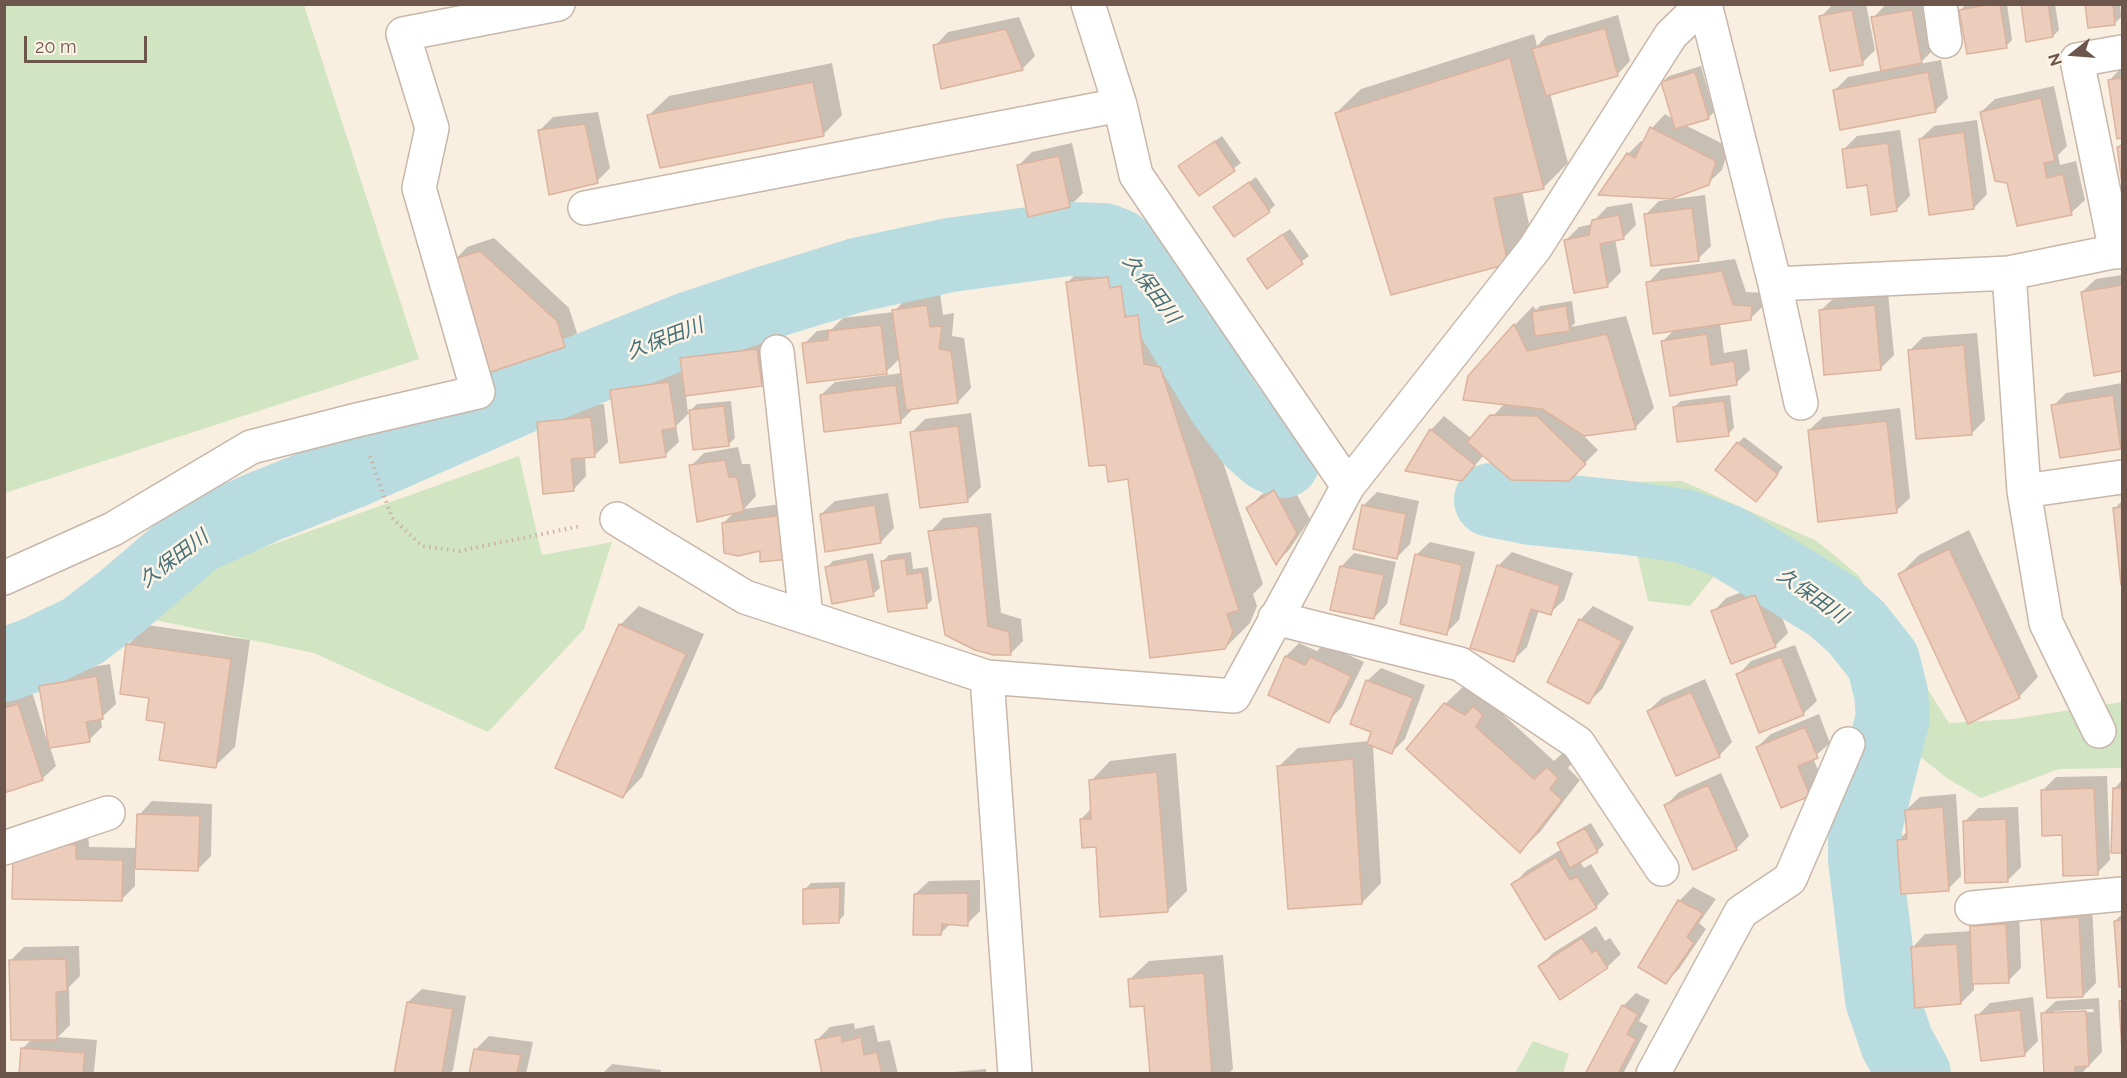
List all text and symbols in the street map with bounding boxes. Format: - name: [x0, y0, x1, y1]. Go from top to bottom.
- scale bar: [27, 24, 150, 62]
- north arrow: [2043, 24, 2103, 84]
- text: 20 m: [35, 36, 77, 57]
- text: N: [2044, 51, 2066, 68]
- water label: 久保田川: [1117, 250, 1185, 328]
- water label: 久保田川: [623, 313, 707, 365]
- water label: 久保田川: [135, 525, 213, 593]
- water label: 久保田川: [1772, 563, 1852, 629]

